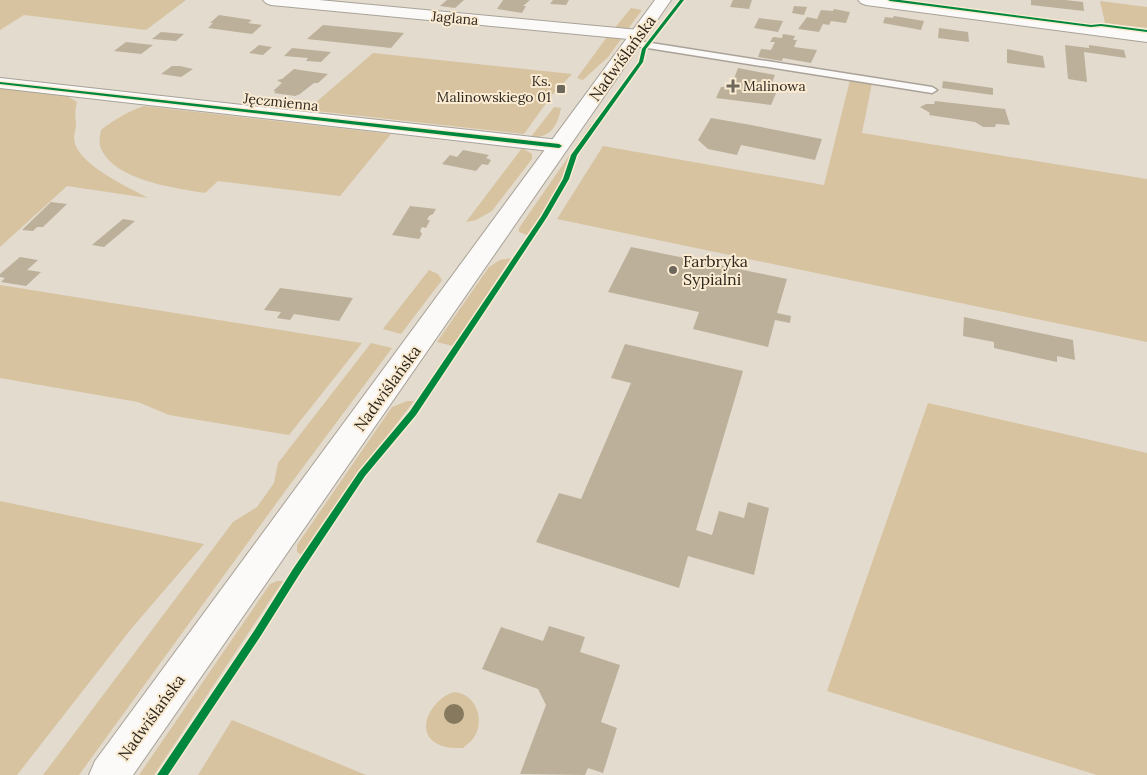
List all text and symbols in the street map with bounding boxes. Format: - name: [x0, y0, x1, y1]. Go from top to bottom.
- street label: Jaglana: [430, 7, 479, 29]
- street label: Nadwiślańska: [584, 11, 660, 105]
- place label: Ks. Malinowskiego 01: [437, 72, 551, 106]
- place label: Malinowa: [743, 77, 806, 95]
- marker: Malinowa: [727, 80, 739, 92]
- marker: Ks. Malinowskiego 01: [555, 83, 567, 95]
- street label: Jęczmienna: [242, 89, 319, 115]
- place label: Farbryka Sypialni: [683, 251, 748, 289]
- marker: Farbryka Sypialni: [667, 264, 679, 276]
- street label: Nadwiślańska: [349, 341, 425, 435]
- street label: Nadwiślańska: [113, 670, 189, 764]

